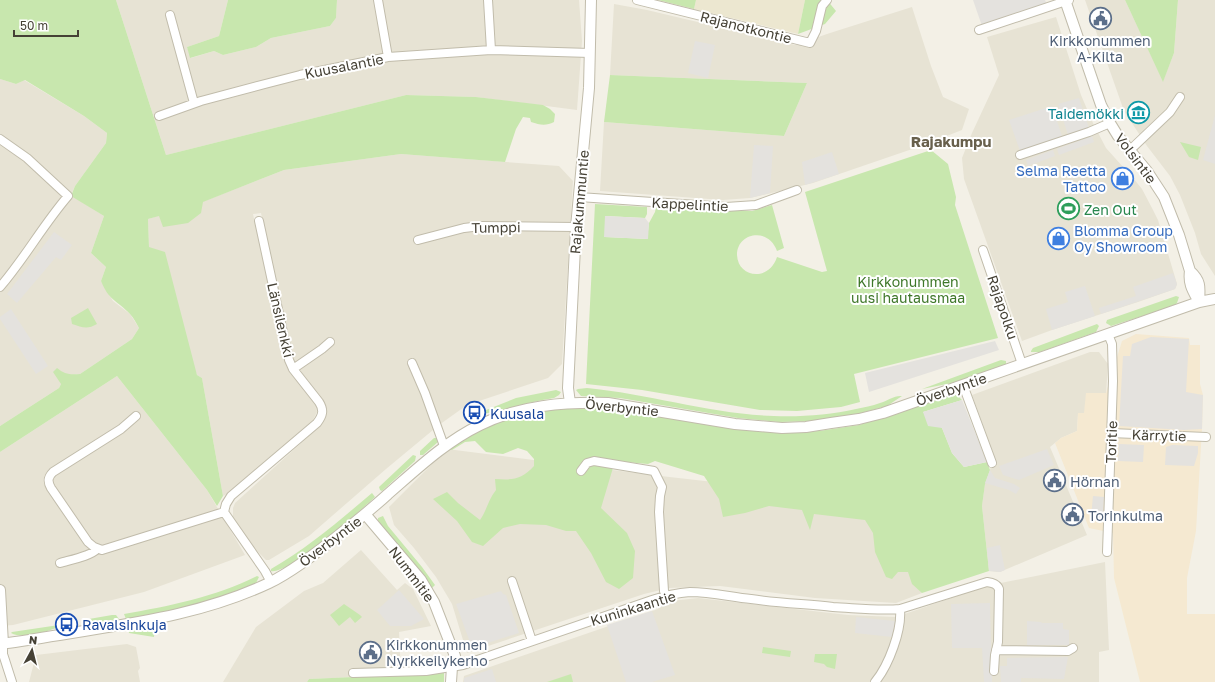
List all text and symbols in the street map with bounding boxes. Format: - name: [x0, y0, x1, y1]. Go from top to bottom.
- public building icon: Kirkkonummen A-Kilta: [1087, 5, 1113, 31]
- street label: Rajanotkontie: [699, 7, 793, 47]
- scale bar: [14, 12, 78, 38]
- text: 50 m: [20, 18, 48, 33]
- place label: Kirkkonummen A-Kilta: [1049, 32, 1151, 65]
- street label: Kuusalantie: [303, 50, 385, 82]
- museum icon: Taidemökki: [1126, 100, 1152, 126]
- place label: Taidemökki: [1048, 105, 1124, 122]
- street label: Volsintie: [1112, 130, 1160, 186]
- district label: Rajakumpu: [911, 132, 991, 150]
- street label: Rajakummuntie: [566, 149, 592, 255]
- place label: Selma Reetta Tattoo: [1016, 162, 1106, 195]
- shop icon: Selma Reetta Tattoo: [1109, 165, 1135, 191]
- street label: Kappelintie: [651, 193, 729, 215]
- sports icon: Zen Out: [1055, 196, 1081, 222]
- place label: Zen Out: [1084, 201, 1137, 218]
- street label: Tumppi: [471, 218, 521, 236]
- place label: Blomma Group Oy Showroom: [1074, 222, 1173, 255]
- shop icon: Blomma Group Oy Showroom: [1046, 225, 1072, 251]
- park label: Kirkkonummen uusi hautausmaa: [851, 273, 965, 306]
- street label: Rajapolku: [984, 273, 1022, 341]
- street label: Länsilenkki: [264, 281, 298, 359]
- street label: Överbyntie: [913, 369, 989, 409]
- street label: Överbyntie: [585, 395, 659, 419]
- bus stop icon: Kuusala: [461, 400, 487, 426]
- place label: Kuusala: [490, 405, 544, 422]
- street label: Toritie: [1102, 420, 1120, 464]
- street label: Kärrytie: [1131, 426, 1187, 444]
- public building icon: Hörnan: [1042, 468, 1068, 494]
- place label: Hörnan: [1070, 473, 1120, 490]
- public building icon: Torinkulma: [1059, 502, 1085, 528]
- place label: Torinkulma: [1088, 507, 1163, 524]
- street label: Överbyntie: [295, 512, 365, 570]
- street label: Nummitie: [386, 543, 438, 605]
- street label: Kuninkaantie: [588, 587, 678, 629]
- bus stop icon: Ravalsinkuja: [54, 611, 80, 637]
- place label: Ravalsinkuja: [82, 616, 167, 633]
- north arrow: [12, 630, 52, 670]
- text: N: [28, 633, 38, 647]
- place label: Kirkkonummen Nyrkkeilykerho: [386, 636, 488, 669]
- public building icon: Kirkkonummen Nyrkkeilykerho: [358, 639, 384, 665]

